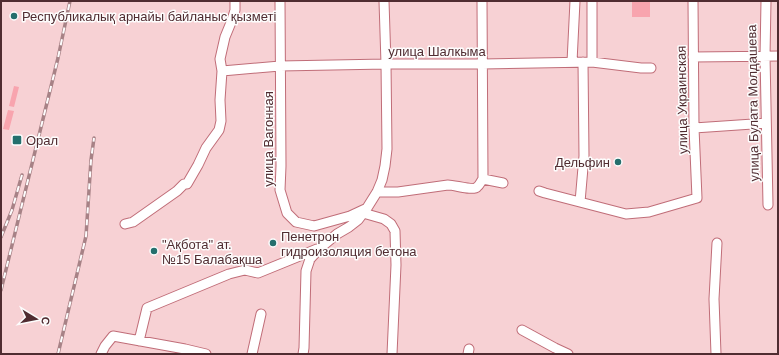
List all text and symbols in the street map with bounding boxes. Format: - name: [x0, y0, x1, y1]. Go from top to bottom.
- place label: Республикалық арнайы байланыс қызметі: [22, 9, 277, 24]
- marker: Республикалық арнайы байланыс қызметі: [9, 11, 19, 21]
- street label: улица Булата Молдашева: [744, 24, 762, 182]
- street label: улица Шалкыма: [388, 44, 486, 59]
- street label: улица Украинская: [674, 46, 690, 154]
- street label: улица Вагонная: [261, 91, 276, 187]
- place label: Орал: [26, 133, 58, 148]
- marker: Орал: [11, 134, 23, 146]
- place label: Дельфин: [555, 155, 610, 170]
- marker: Дельфин: [613, 157, 623, 167]
- place label: Пенетрон гидроизоляция бетона: [281, 229, 417, 259]
- place label: "Ақбота" ат. №15 Балабақша: [162, 237, 263, 267]
- marker: Пенетрон гидроизоляция бетона: [268, 238, 278, 248]
- marker: "Ақбота" ат. №15 Балабақша: [149, 246, 159, 256]
- north arrow: [16, 299, 56, 339]
- text: С: [39, 316, 52, 326]

